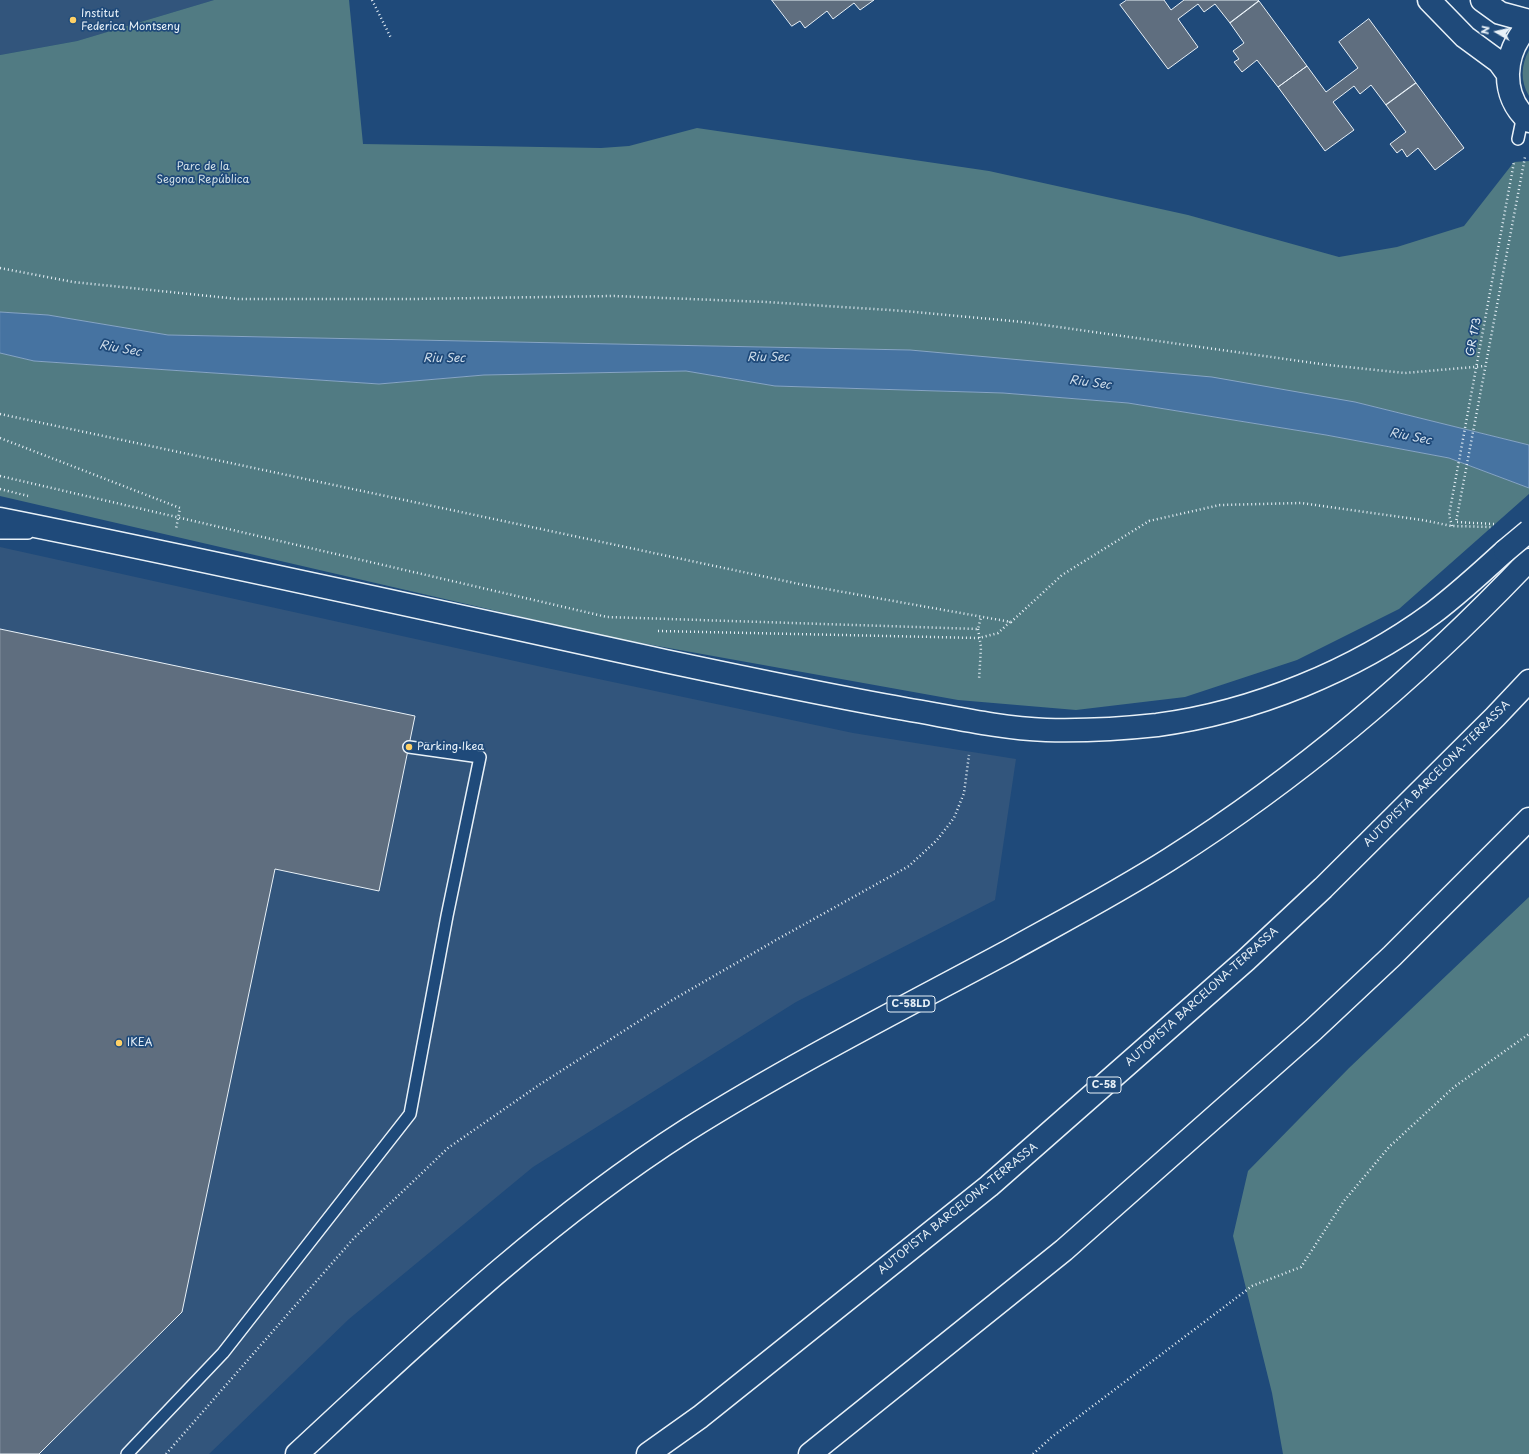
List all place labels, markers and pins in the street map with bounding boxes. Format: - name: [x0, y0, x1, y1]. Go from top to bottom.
- place label: Institut Federica Montseny: [81, 7, 180, 33]
- marker: Institut Federica Montseny: [68, 15, 78, 25]
- place label: Parking Ikea: [417, 740, 484, 754]
- marker: Parking Ikea: [404, 742, 414, 752]
- place label: IKEA: [127, 1036, 153, 1050]
- marker: IKEA: [114, 1038, 124, 1048]

